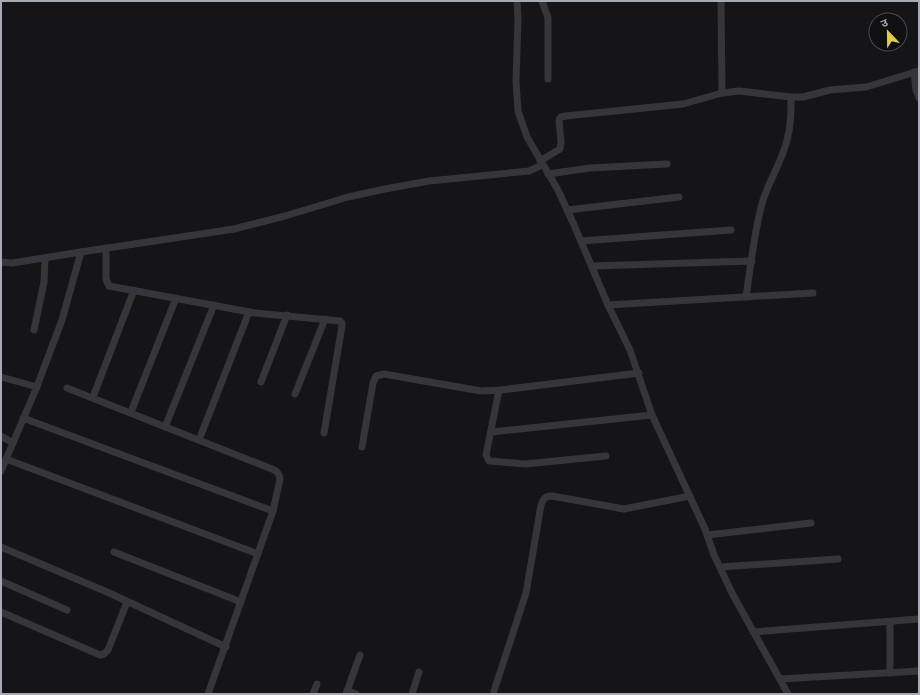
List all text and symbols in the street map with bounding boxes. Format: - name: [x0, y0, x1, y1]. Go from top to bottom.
- north arrow: [868, 12, 908, 52]
- text: उ: [879, 16, 891, 31]

